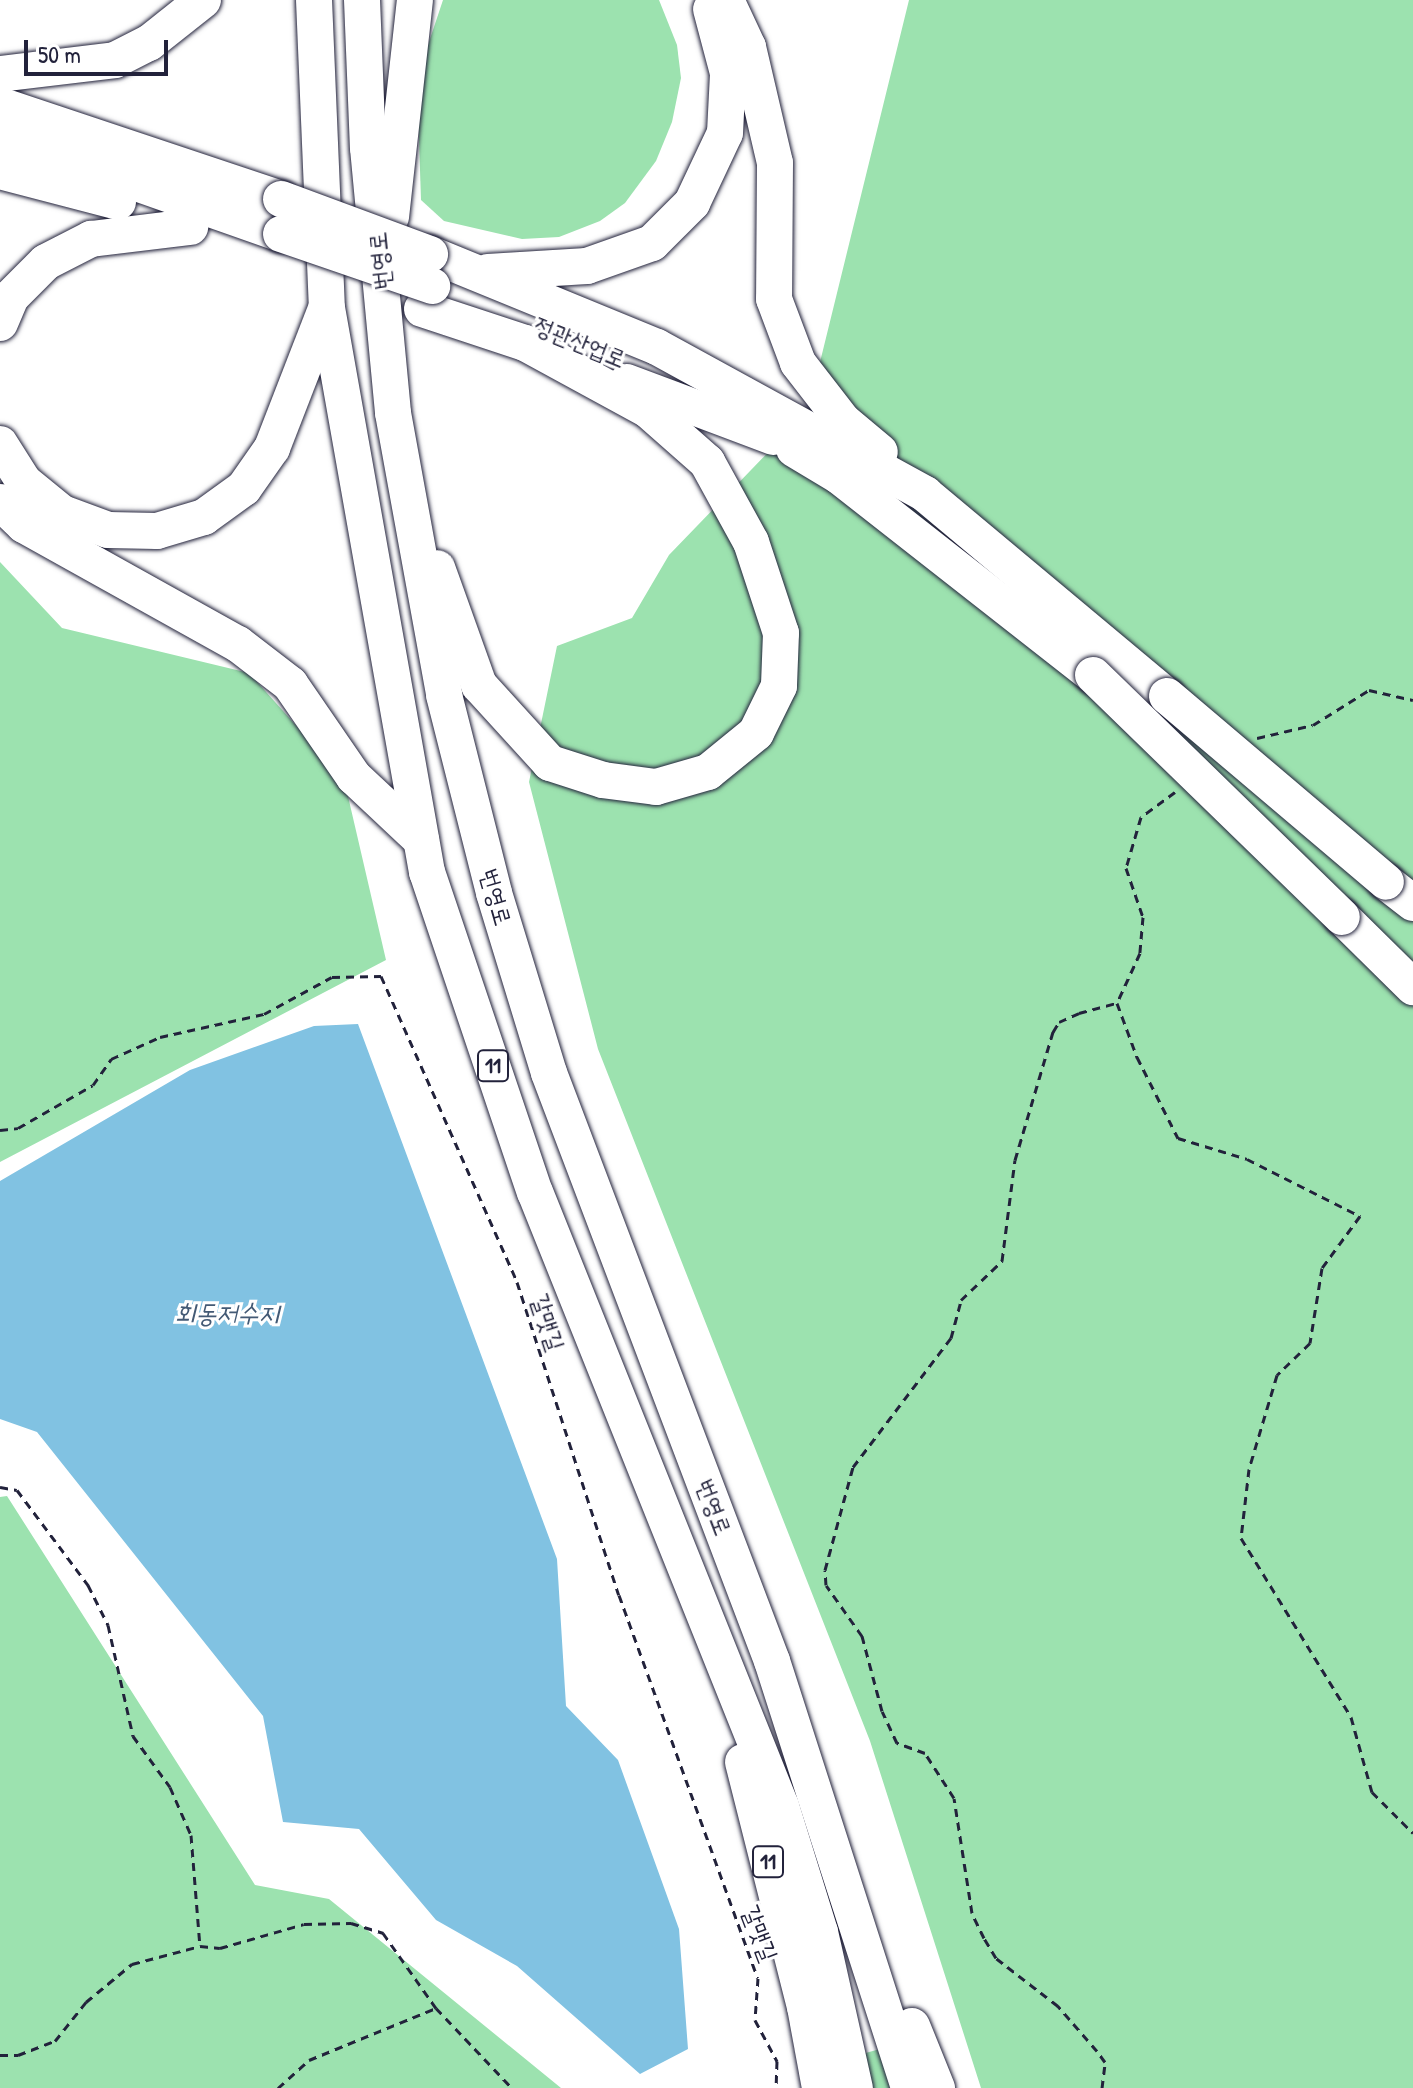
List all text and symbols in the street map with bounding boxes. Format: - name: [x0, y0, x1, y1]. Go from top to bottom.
- scale bar: [28, 24, 172, 74]
- text: 50 m: [38, 38, 81, 70]
- street label: 번영로: [363, 231, 397, 291]
- street label: 정관산업로: [530, 311, 630, 373]
- street label: 번영로: [474, 865, 518, 929]
- road number: 11: [477, 1048, 509, 1084]
- street label: 갈맷길: [525, 1290, 571, 1354]
- water label: 회동저수지: [175, 1297, 279, 1329]
- street label: 번영로: [690, 1475, 738, 1539]
- road number: 11: [752, 1844, 784, 1880]
- street label: 갈맷길: [736, 1901, 784, 1965]

